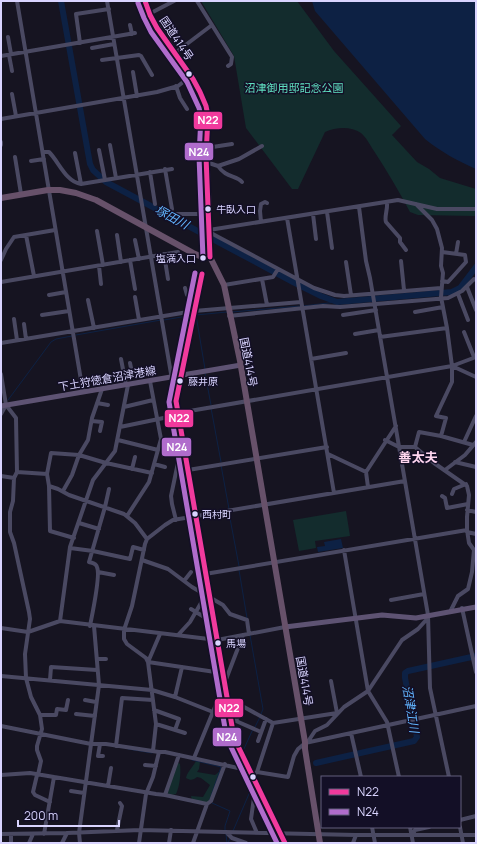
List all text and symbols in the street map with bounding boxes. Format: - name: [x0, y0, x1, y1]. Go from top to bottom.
- street label: 国道414号: [157, 13, 197, 63]
- unlabelled marker: [184, 69, 194, 79]
- park label: 沼津御用邸記念公園: [245, 80, 344, 95]
- line badge: N22: [193, 111, 223, 130]
- text: N22: [198, 112, 219, 127]
- line badge: N24: [184, 142, 214, 161]
- text: N24: [189, 144, 210, 159]
- water label: 塚田川: [152, 201, 194, 234]
- place label: 牛臥入口: [216, 202, 256, 216]
- marker: 牛臥入口: [203, 204, 213, 214]
- place label: 塩満入口: [156, 251, 196, 265]
- marker: 塩満入口: [198, 253, 208, 263]
- street label: 国道414号: [237, 336, 261, 388]
- street label: 下土狩徳倉沼津港線: [57, 362, 157, 394]
- place label: 藤井原: [188, 374, 218, 388]
- marker: 藤井原: [175, 376, 185, 386]
- line badge: N22: [164, 409, 194, 428]
- text: N22: [169, 410, 190, 425]
- line badge: N24: [161, 437, 192, 457]
- text: N24: [167, 439, 188, 454]
- district label: 善太夫: [398, 448, 438, 466]
- place label: 西村町: [202, 507, 232, 521]
- marker: 西村町: [190, 509, 200, 519]
- place label: 馬場: [226, 636, 246, 650]
- marker: 馬場: [213, 638, 223, 648]
- street label: 国道414号: [293, 655, 317, 707]
- water label: 沼津江川: [399, 684, 423, 736]
- line badge: N22: [214, 698, 244, 718]
- text: N22: [219, 700, 240, 715]
- line badge: N24: [212, 727, 242, 747]
- text: N24: [217, 729, 238, 744]
- unlabelled marker: [248, 772, 258, 782]
- legend: [321, 776, 461, 828]
- text: N22: [357, 783, 379, 800]
- scale bar: [18, 802, 119, 828]
- text: N24: [357, 803, 379, 820]
- text: 200 m: [24, 807, 58, 824]

